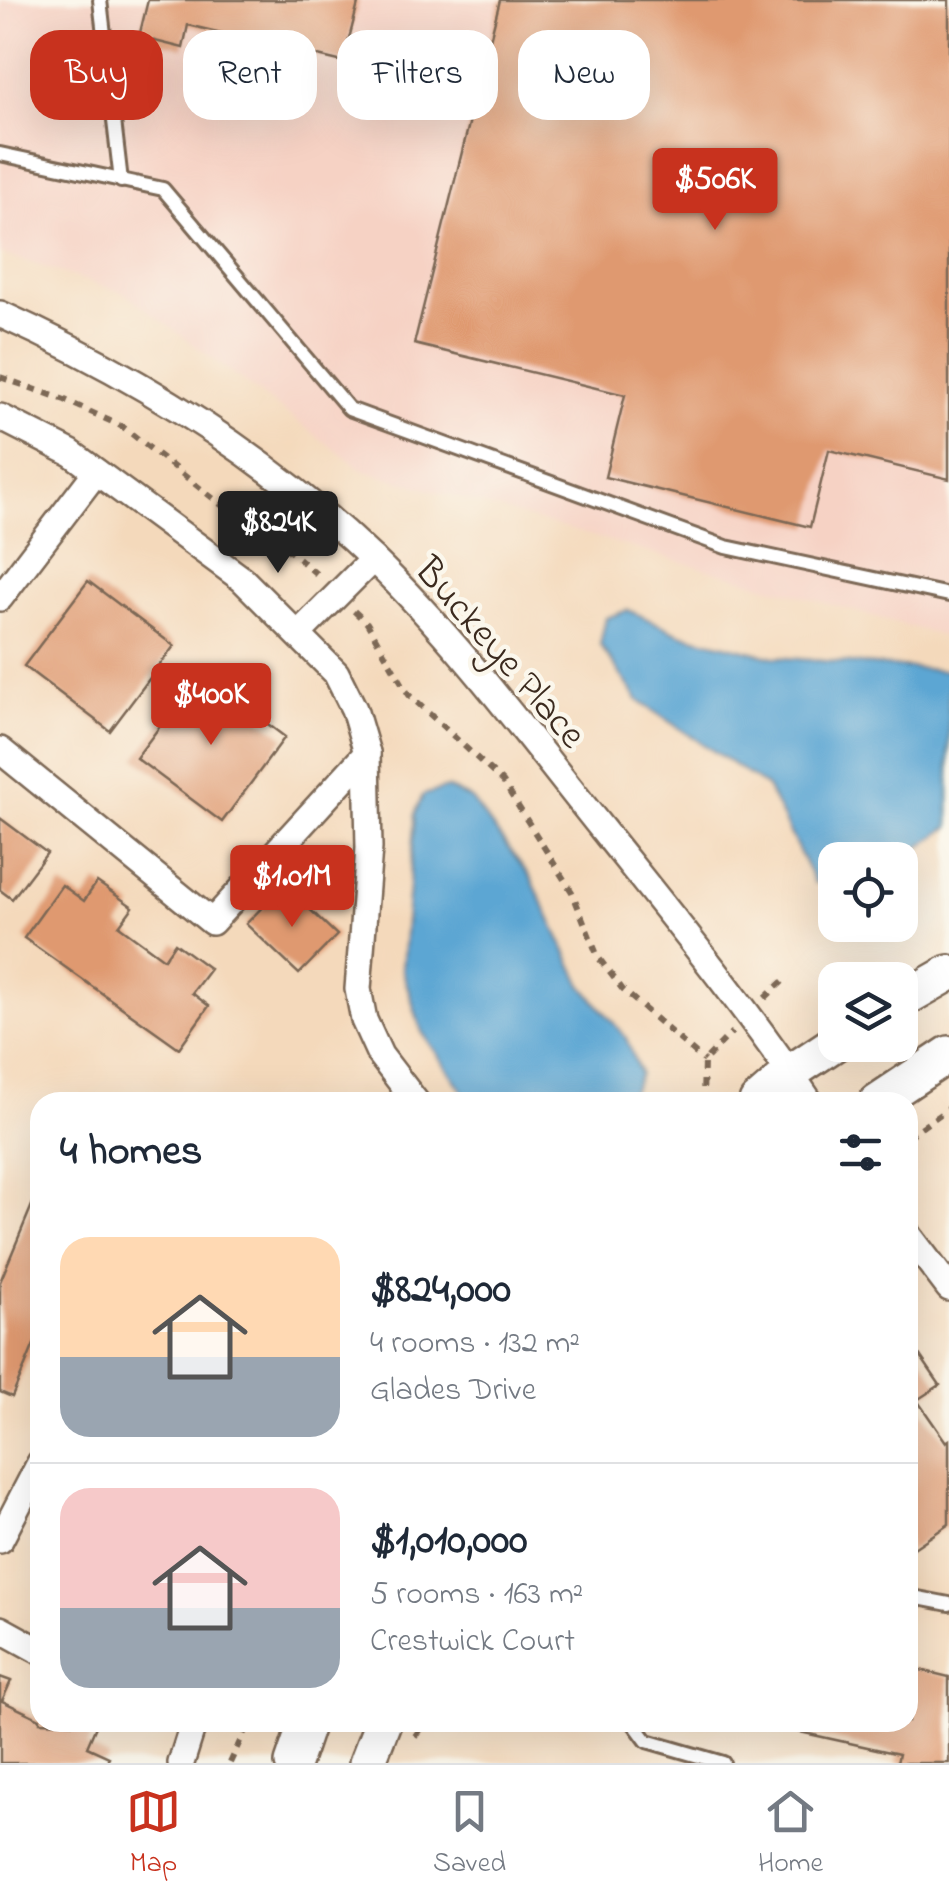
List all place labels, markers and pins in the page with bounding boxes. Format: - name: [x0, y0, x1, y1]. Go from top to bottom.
- pin: $506K: [645, 148, 785, 233]
- pin: $824K: [208, 491, 348, 576]
- pin: $400K: [141, 663, 281, 748]
- pin: $1.01M: [211, 845, 373, 930]

